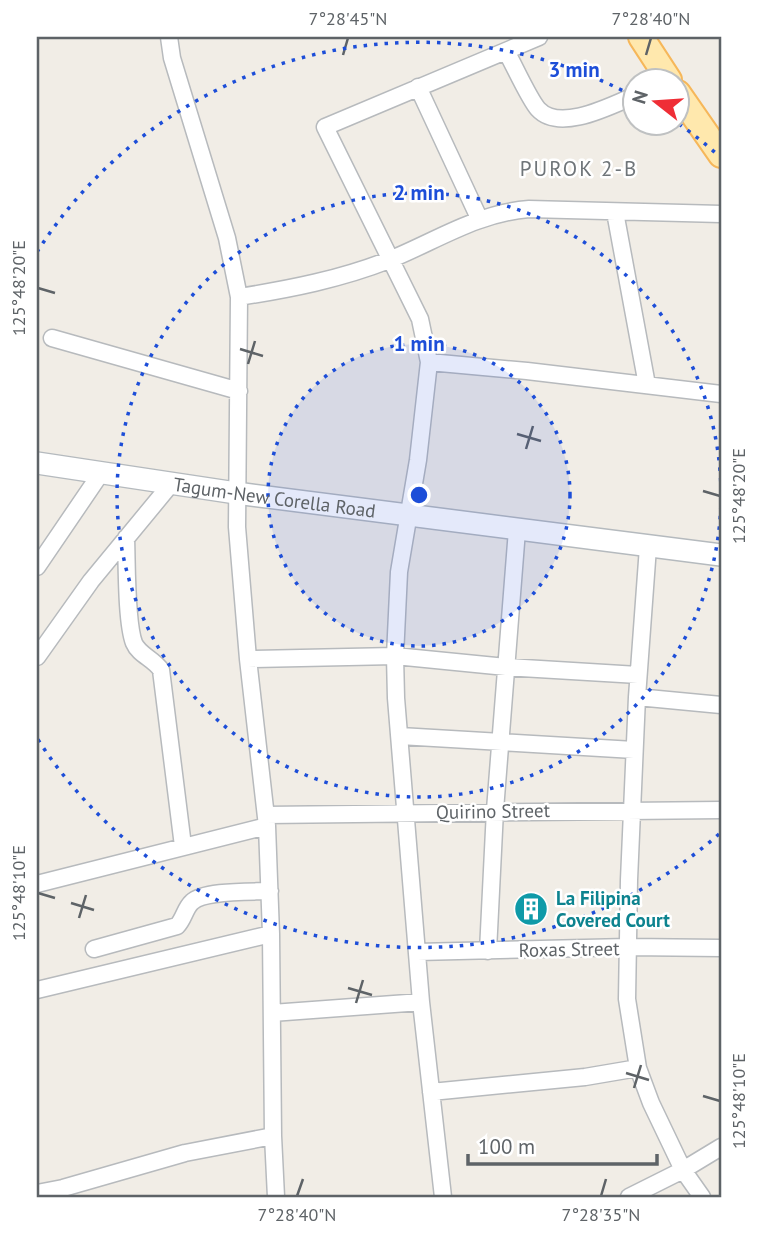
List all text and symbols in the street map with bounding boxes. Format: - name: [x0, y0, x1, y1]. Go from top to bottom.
- text: 7°28'45"N: [309, 7, 387, 30]
- text: 7°28'40"N: [612, 7, 690, 30]
- text: 3 min: [548, 56, 600, 83]
- north arrow: [622, 66, 692, 136]
- text: N: [626, 88, 653, 107]
- district label: PUROK 2-B: [520, 155, 638, 182]
- text: 2 min: [393, 179, 445, 206]
- text: 125°48'20"E: [7, 240, 30, 336]
- text: 1 min: [393, 330, 445, 357]
- text: 125°48'20"E: [727, 448, 750, 544]
- street label: Tagum-New Corella Road: [172, 472, 377, 523]
- centre of rings: [407, 483, 431, 507]
- street label: Quirino Street: [436, 798, 551, 824]
- text: 125°48'10"E: [7, 845, 30, 941]
- place label: La Filipina Covered Court: [556, 886, 670, 932]
- building icon: La Filipina Covered Court: [512, 890, 550, 928]
- street label: Roxas Street: [518, 936, 620, 962]
- text: 125°48'10"E: [727, 1053, 750, 1149]
- scale bar: [468, 1122, 656, 1166]
- text: 100 m: [478, 1133, 535, 1160]
- text: 7°28'40"N: [258, 1203, 336, 1226]
- text: 7°28'35"N: [562, 1203, 640, 1226]

